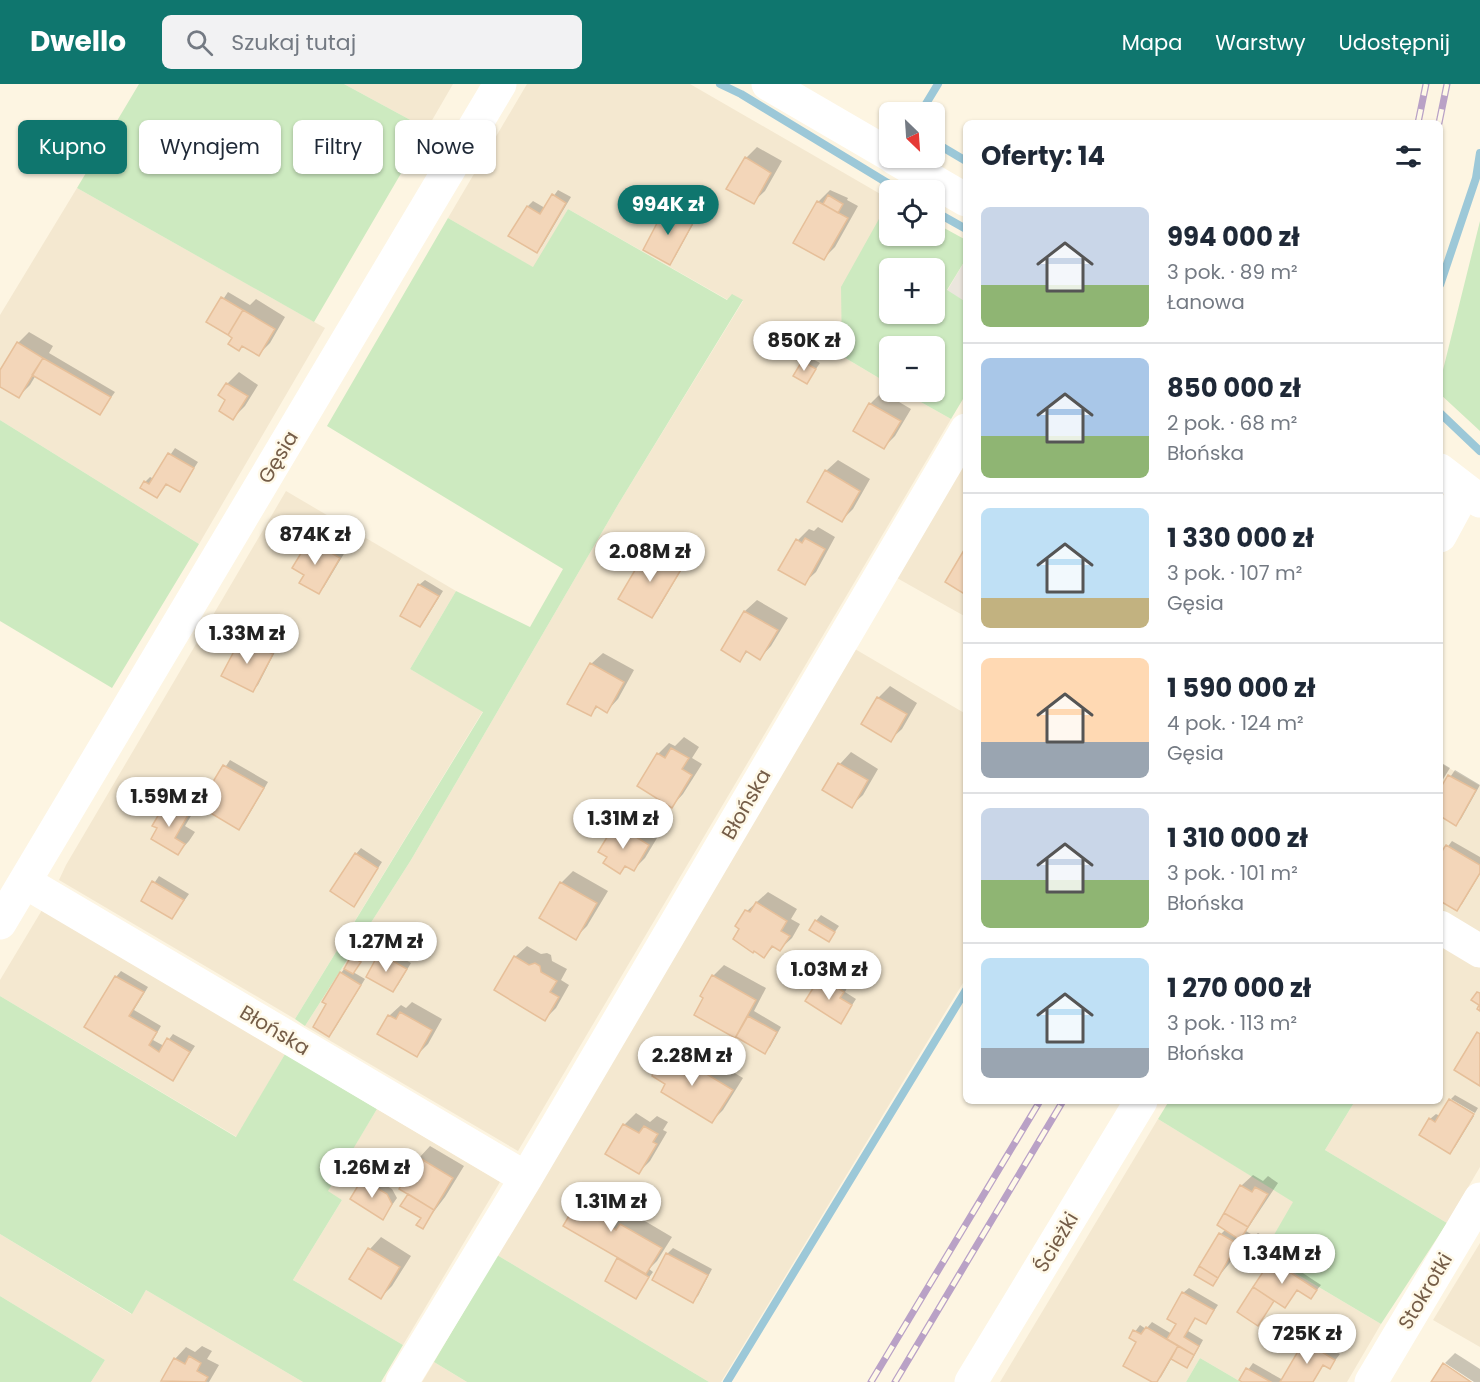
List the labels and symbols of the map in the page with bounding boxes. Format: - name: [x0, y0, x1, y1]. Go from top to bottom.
- north arrow: [879, 102, 945, 168]
- pin: 994K zł: [613, 185, 723, 236]
- pin: 850K zł: [749, 321, 859, 372]
- street label: Gęsia: [251, 425, 305, 489]
- pin: 874K zł: [260, 515, 370, 566]
- pin: 2.08M zł: [588, 532, 712, 583]
- pin: 1.33M zł: [185, 614, 309, 665]
- street label: Błońska: [715, 764, 777, 844]
- pin: 1.59M zł: [107, 777, 231, 828]
- pin: 1.31M zł: [561, 799, 685, 850]
- pin: 1.27M zł: [324, 922, 448, 973]
- pin: 1.03M zł: [767, 950, 891, 1001]
- street label: Błońska: [235, 998, 315, 1062]
- pin: 2.28M zł: [630, 1036, 754, 1087]
- pin: 1.26M zł: [310, 1148, 434, 1199]
- pin: 1.31M zł: [549, 1182, 673, 1233]
- street label: Ścieżki: [1027, 1207, 1085, 1277]
- pin: 1.34M zł: [1220, 1234, 1344, 1285]
- street label: Stokrotki: [1391, 1247, 1459, 1335]
- pin: 725K zł: [1252, 1314, 1362, 1365]

